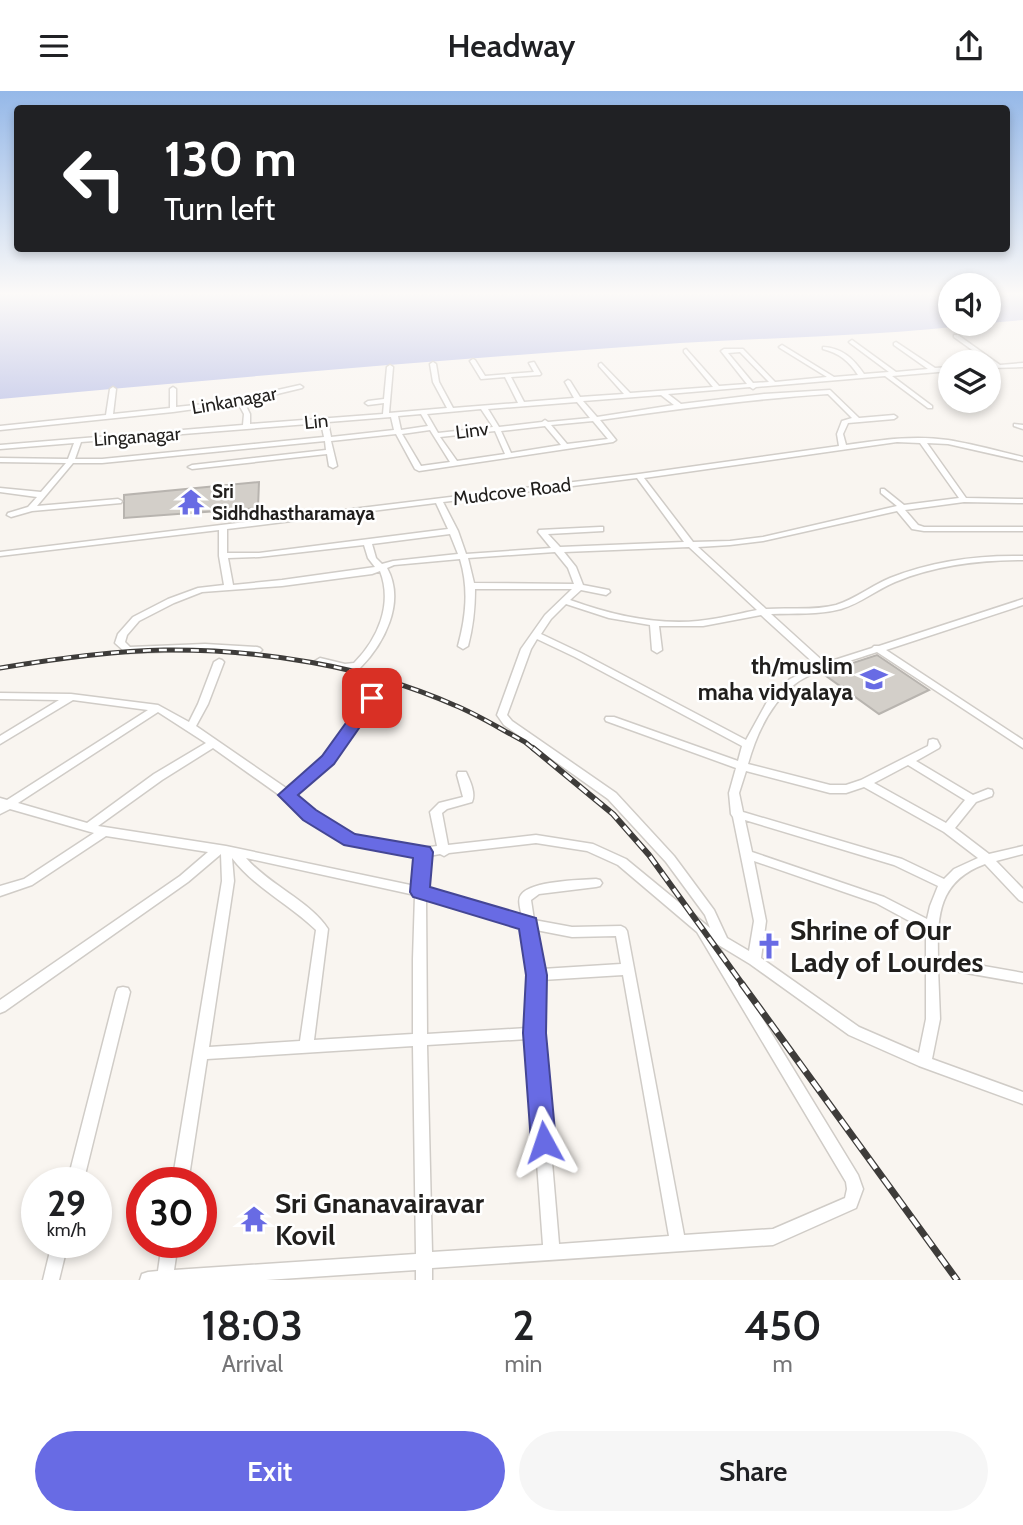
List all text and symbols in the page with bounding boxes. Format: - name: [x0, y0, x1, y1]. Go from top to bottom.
- text: Headway: [448, 26, 575, 65]
- icon: menu: [35, 27, 73, 65]
- icon: share: [950, 27, 988, 65]
- text: 130 m: [164, 129, 297, 188]
- icon: left: [49, 133, 140, 224]
- text: Turn left: [164, 189, 275, 228]
- map controls: [938, 273, 1001, 413]
- button: sound: [938, 273, 1001, 336]
- button: layers: [938, 350, 1001, 413]
- street label: Linkanagar: [190, 382, 278, 419]
- street label: Lin: [303, 409, 329, 434]
- street label: Linv: [454, 417, 491, 444]
- street label: Linganagar: [93, 422, 181, 451]
- street label: Mudcove Road: [452, 473, 572, 510]
- place label: Sri Sidhdhastharamaya: [212, 480, 375, 525]
- temple icon: Sri Sidhdhastharamaya: [176, 487, 206, 517]
- place label: th/muslim maha vidyalaya: [698, 652, 854, 706]
- school or university icon: th/muslim maha vidyalaya: [859, 664, 889, 694]
- pin: [342, 668, 402, 728]
- icon: arrive: [353, 679, 391, 717]
- place label: Shrine of Our Lady of Lourdes: [790, 913, 984, 979]
- church icon: Shrine of Our Lady of Lourdes: [754, 931, 784, 961]
- position arrow: [507, 1105, 581, 1179]
- speed limit sign: 30: [126, 1167, 217, 1258]
- text: 29: [47, 1182, 86, 1225]
- place label: Sri Gnanavairavar Kovil: [275, 1186, 485, 1252]
- temple icon: Sri Gnanavairavar Kovil: [239, 1204, 269, 1234]
- text: km/h: [47, 1219, 86, 1241]
- text: 18:03: [201, 1299, 303, 1351]
- text: 2: [512, 1299, 535, 1351]
- text: 450: [744, 1299, 821, 1351]
- text: Arrival: [222, 1350, 283, 1378]
- text: min: [505, 1350, 542, 1378]
- text: m: [773, 1350, 793, 1378]
- button: Exit: [35, 1431, 505, 1511]
- button: Share: [519, 1431, 988, 1511]

